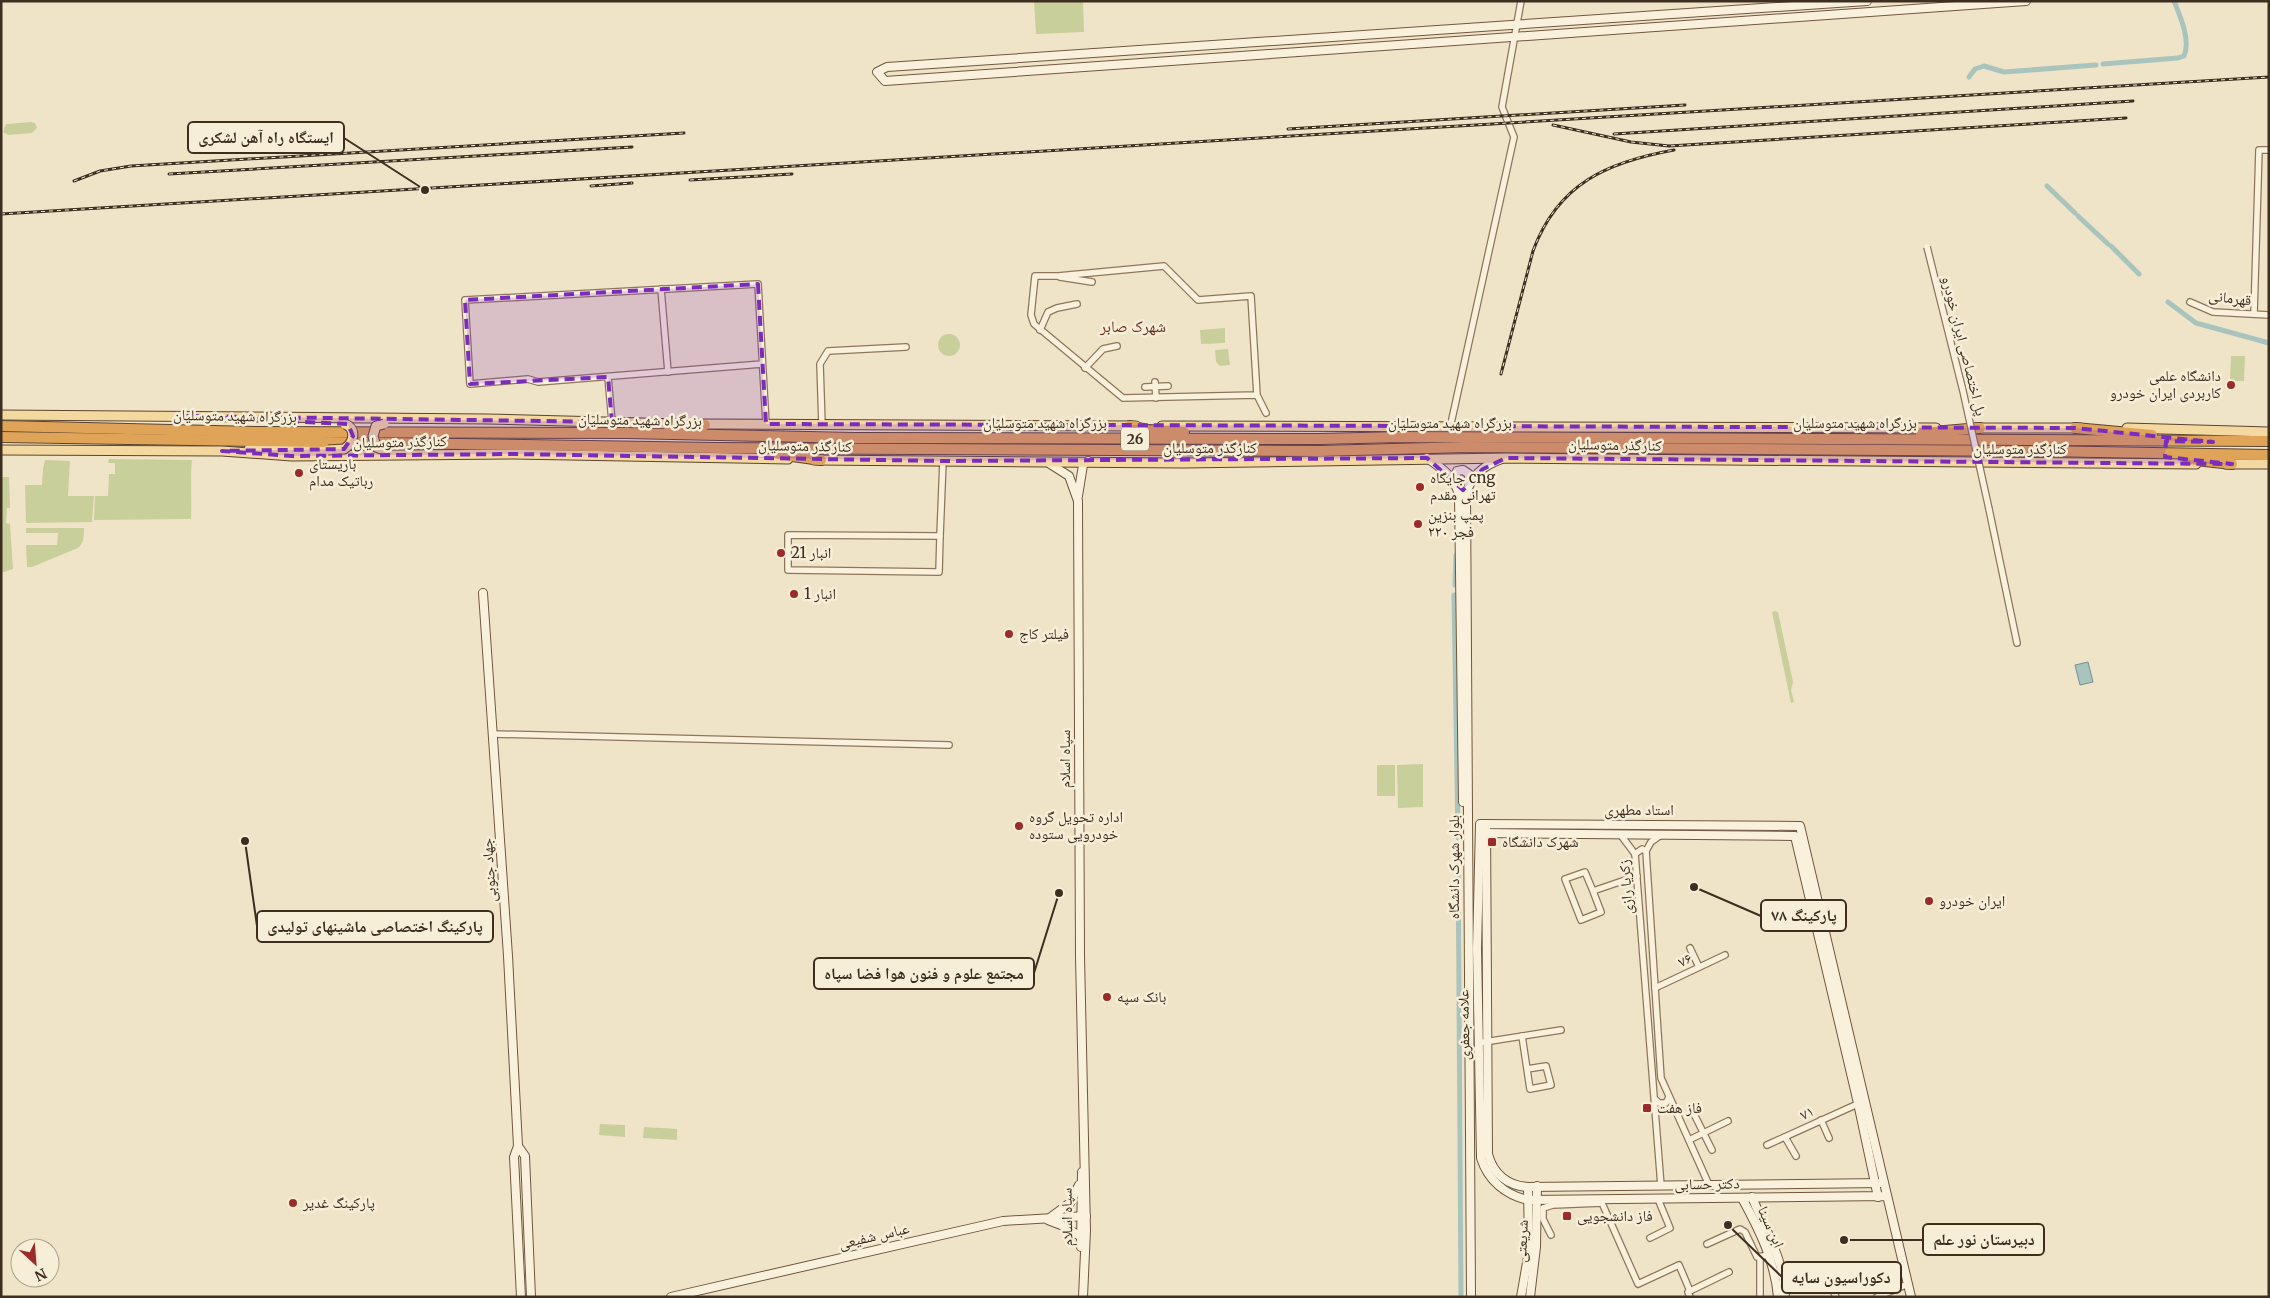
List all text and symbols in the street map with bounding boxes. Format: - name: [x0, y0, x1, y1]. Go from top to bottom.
- callout: ایستگاه راه آهن لشکری: [188, 122, 344, 153]
- text: ایستگاه راه آهن لشکری: [198, 127, 334, 147]
- street label: پل اختصاصی ایران خودرو: [1937, 274, 1991, 418]
- street label: قهرمانی: [2207, 285, 2253, 311]
- district label: شهرک صابر: [1099, 316, 1166, 336]
- place label: دانشگاه علمی کاربردی ایران خودرو: [2110, 366, 2221, 403]
- marker: دانشگاه علمی کاربردی ایران خودرو: [2225, 379, 2237, 391]
- street label: بزرگراه شهید متوسلیان: [173, 405, 297, 427]
- street label: بزرگراه شهید متوسلیان: [578, 409, 702, 431]
- street label: بزرگراه شهید متوسلیان: [983, 413, 1107, 433]
- street label: بزرگراه شهید متوسلیان: [1388, 413, 1512, 433]
- street label: بزرگراه شهید متوسلیان: [1793, 413, 1917, 433]
- road number: 26: [1121, 428, 1149, 450]
- street label: کنارگذر متوسلیان: [353, 431, 447, 453]
- street label: کنارگذر متوسلیان: [1568, 434, 1662, 456]
- street label: کنارگذر متوسلیان: [758, 435, 852, 457]
- street label: کنارگذر متوسلیان: [1163, 438, 1257, 458]
- street label: کنارگذر متوسلیان: [1973, 439, 2067, 459]
- place label: باریستای رباتیک مدام: [309, 454, 374, 491]
- marker: باریستای رباتیک مدام: [293, 467, 305, 479]
- place label: جایگاه cng تهرانی مقدم: [1430, 468, 1496, 505]
- marker: جایگاه cng تهرانی مقدم: [1414, 481, 1426, 493]
- place label: پمپ بنزین ۲۲۰ فجر: [1428, 505, 1484, 541]
- marker: پمپ بنزین ۲۲۰ فجر: [1412, 518, 1424, 530]
- place label: انبار 21: [791, 543, 831, 562]
- marker: انبار 21: [775, 547, 787, 559]
- place label: انبار 1: [804, 584, 836, 603]
- marker: انبار 1: [788, 588, 800, 600]
- place label: فیلتر کاج: [1019, 624, 1069, 644]
- marker: فیلتر کاج: [1003, 628, 1015, 640]
- street label: سپاه اسلام: [1055, 730, 1075, 788]
- street label: استاد مطهری: [1604, 800, 1674, 820]
- place label: اداره تحویل گروه خودرویی ستوده: [1029, 807, 1123, 844]
- street label: بلوار شهرک دانشگاه: [1444, 815, 1463, 919]
- marker: اداره تحویل گروه خودرویی ستوده: [1013, 820, 1025, 832]
- place label: شهرک دانشگاه: [1502, 832, 1579, 851]
- marker: شهرک دانشگاه: [1486, 836, 1498, 848]
- street label: جهاد جنوبی: [477, 837, 501, 903]
- street label: زکریا رازی: [1614, 859, 1638, 915]
- place label: ایران خودرو: [1939, 891, 2005, 911]
- marker: ایران خودرو: [1923, 895, 1935, 907]
- callout: پارکینگ ۷۸: [1761, 900, 1846, 931]
- text: پارکینگ ۷۸: [1771, 905, 1837, 925]
- callout: پارکینگ اختصاصی ماشینهای تولیدی: [257, 911, 493, 942]
- text: پارکینگ اختصاصی ماشینهای تولیدی: [267, 916, 483, 936]
- street label: ۷۶: [1675, 948, 1695, 971]
- callout: مجتمع علوم و فنون هوا فضا سپاه: [814, 958, 1034, 989]
- text: مجتمع علوم و فنون هوا فضا سپاه: [824, 963, 1024, 985]
- place label: بانک سپه: [1117, 987, 1166, 1006]
- street label: علامه جعفری: [1453, 989, 1475, 1061]
- marker: بانک سپه: [1101, 991, 1113, 1003]
- place label: فاز هفت: [1657, 1098, 1702, 1117]
- street label: ۷۱: [1797, 1101, 1817, 1124]
- marker: فاز هفت: [1641, 1102, 1653, 1114]
- street label: دکتر حسابی: [1674, 1173, 1740, 1195]
- street label: سپاه اسلام: [1056, 1187, 1078, 1247]
- place label: پارکینگ غدیر: [302, 1193, 375, 1212]
- marker: پارکینگ غدیر: [287, 1197, 299, 1209]
- street label: ابن سینا: [1753, 1203, 1789, 1251]
- place label: فاز دانشجویی: [1577, 1206, 1653, 1226]
- marker: فاز دانشجویی: [1561, 1210, 1573, 1222]
- street label: عباس شفیعی: [837, 1218, 912, 1254]
- street label: شریعتی: [1511, 1219, 1533, 1263]
- callout: دبیرستان نور علم: [1923, 1224, 2044, 1255]
- text: دبیرستان نور علم: [1933, 1229, 2035, 1251]
- north arrow: [10, 1238, 60, 1288]
- callout: دکوراسیون سایه: [1782, 1262, 1901, 1293]
- text: N: [32, 1264, 50, 1285]
- text: دکوراسیون سایه: [1791, 1267, 1891, 1287]

